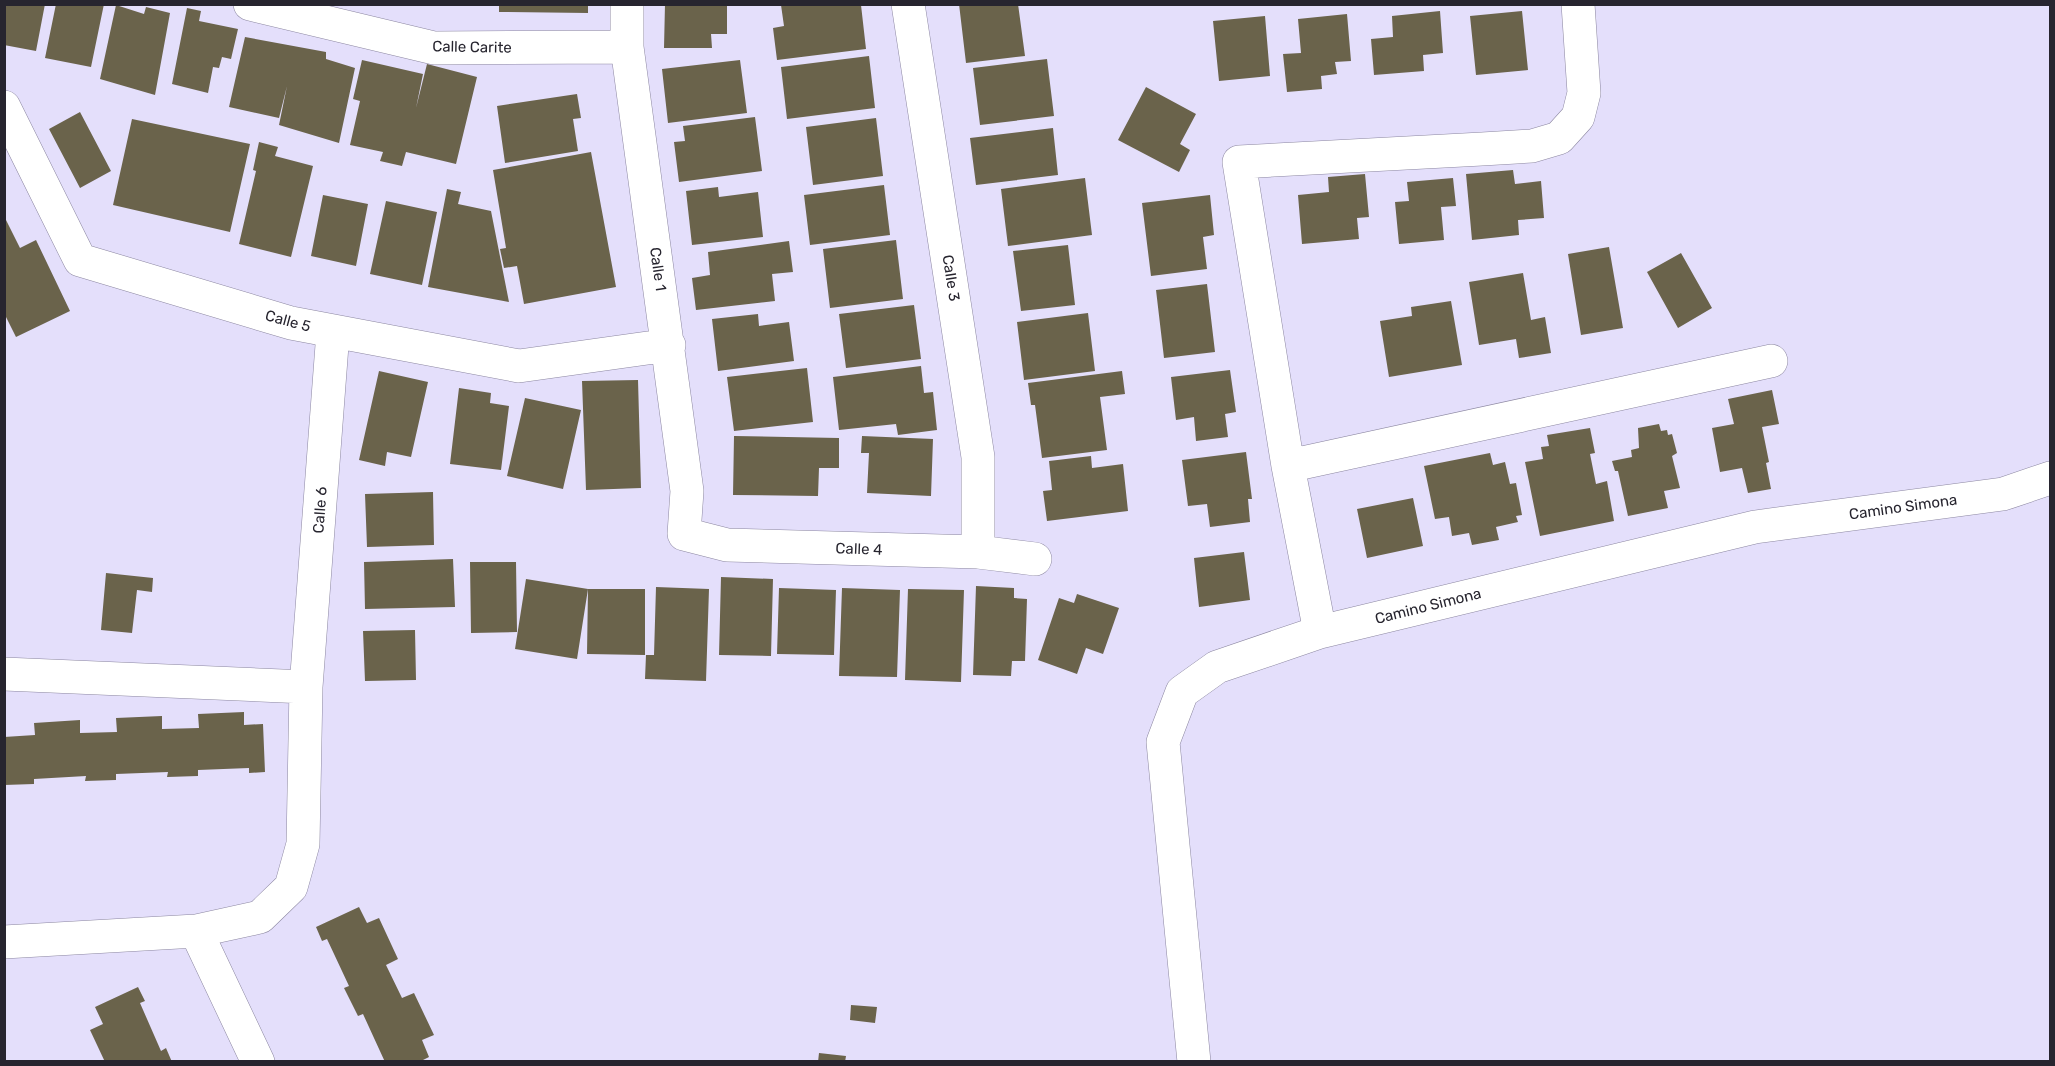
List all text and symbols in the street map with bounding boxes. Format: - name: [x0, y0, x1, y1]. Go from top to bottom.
- street label: Calle Carite: [432, 37, 512, 57]
- street label: Calle 1: [646, 246, 670, 292]
- street label: Calle 3: [938, 254, 964, 302]
- street label: Calle 5: [263, 306, 313, 336]
- street label: Calle 6: [309, 486, 331, 534]
- street label: Camino Simona: [1848, 491, 1958, 523]
- street label: Calle 4: [835, 539, 883, 559]
- street label: Camino Simona: [1373, 584, 1483, 628]

